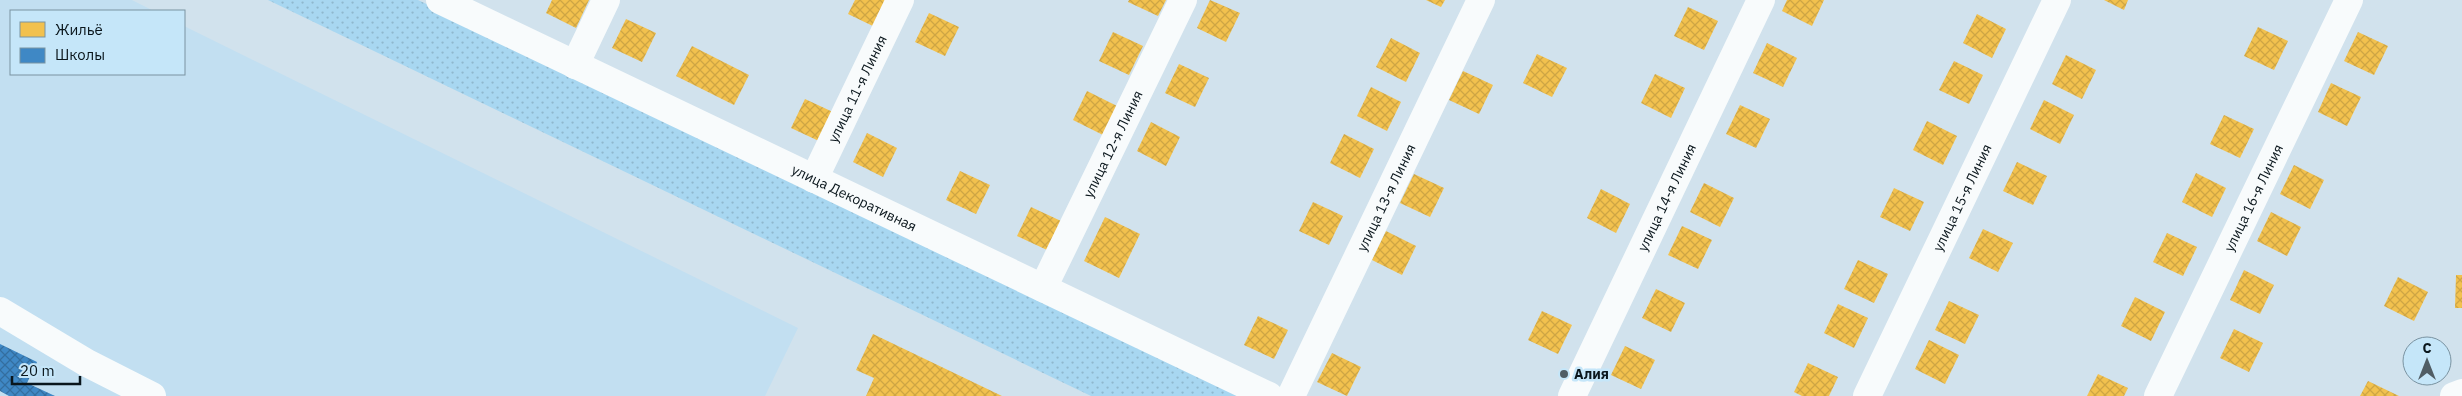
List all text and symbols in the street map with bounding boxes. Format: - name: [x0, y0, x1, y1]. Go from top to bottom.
- legend: [10, 10, 185, 75]
- text: Жильё: [55, 20, 103, 39]
- street label: улица 11-я Линия: [824, 32, 891, 146]
- text: Школы: [55, 45, 105, 64]
- street label: улица 12-я Линия: [1079, 87, 1147, 201]
- street label: улица 13-я Линия: [1353, 141, 1420, 254]
- street label: улица 14-я Линия: [1633, 141, 1700, 254]
- street label: улица 15-я Линия: [1929, 141, 1996, 254]
- street label: улица 16-я Линия: [2220, 141, 2287, 255]
- street label: улица Декоративная: [789, 160, 920, 235]
- north arrow: [2402, 336, 2452, 386]
- text: С: [2422, 339, 2432, 357]
- scale bar: [12, 354, 80, 386]
- text: 20 m: [20, 361, 55, 380]
- place label: Алия: [1574, 365, 1609, 383]
- marker: Алия: [1558, 368, 1570, 380]

